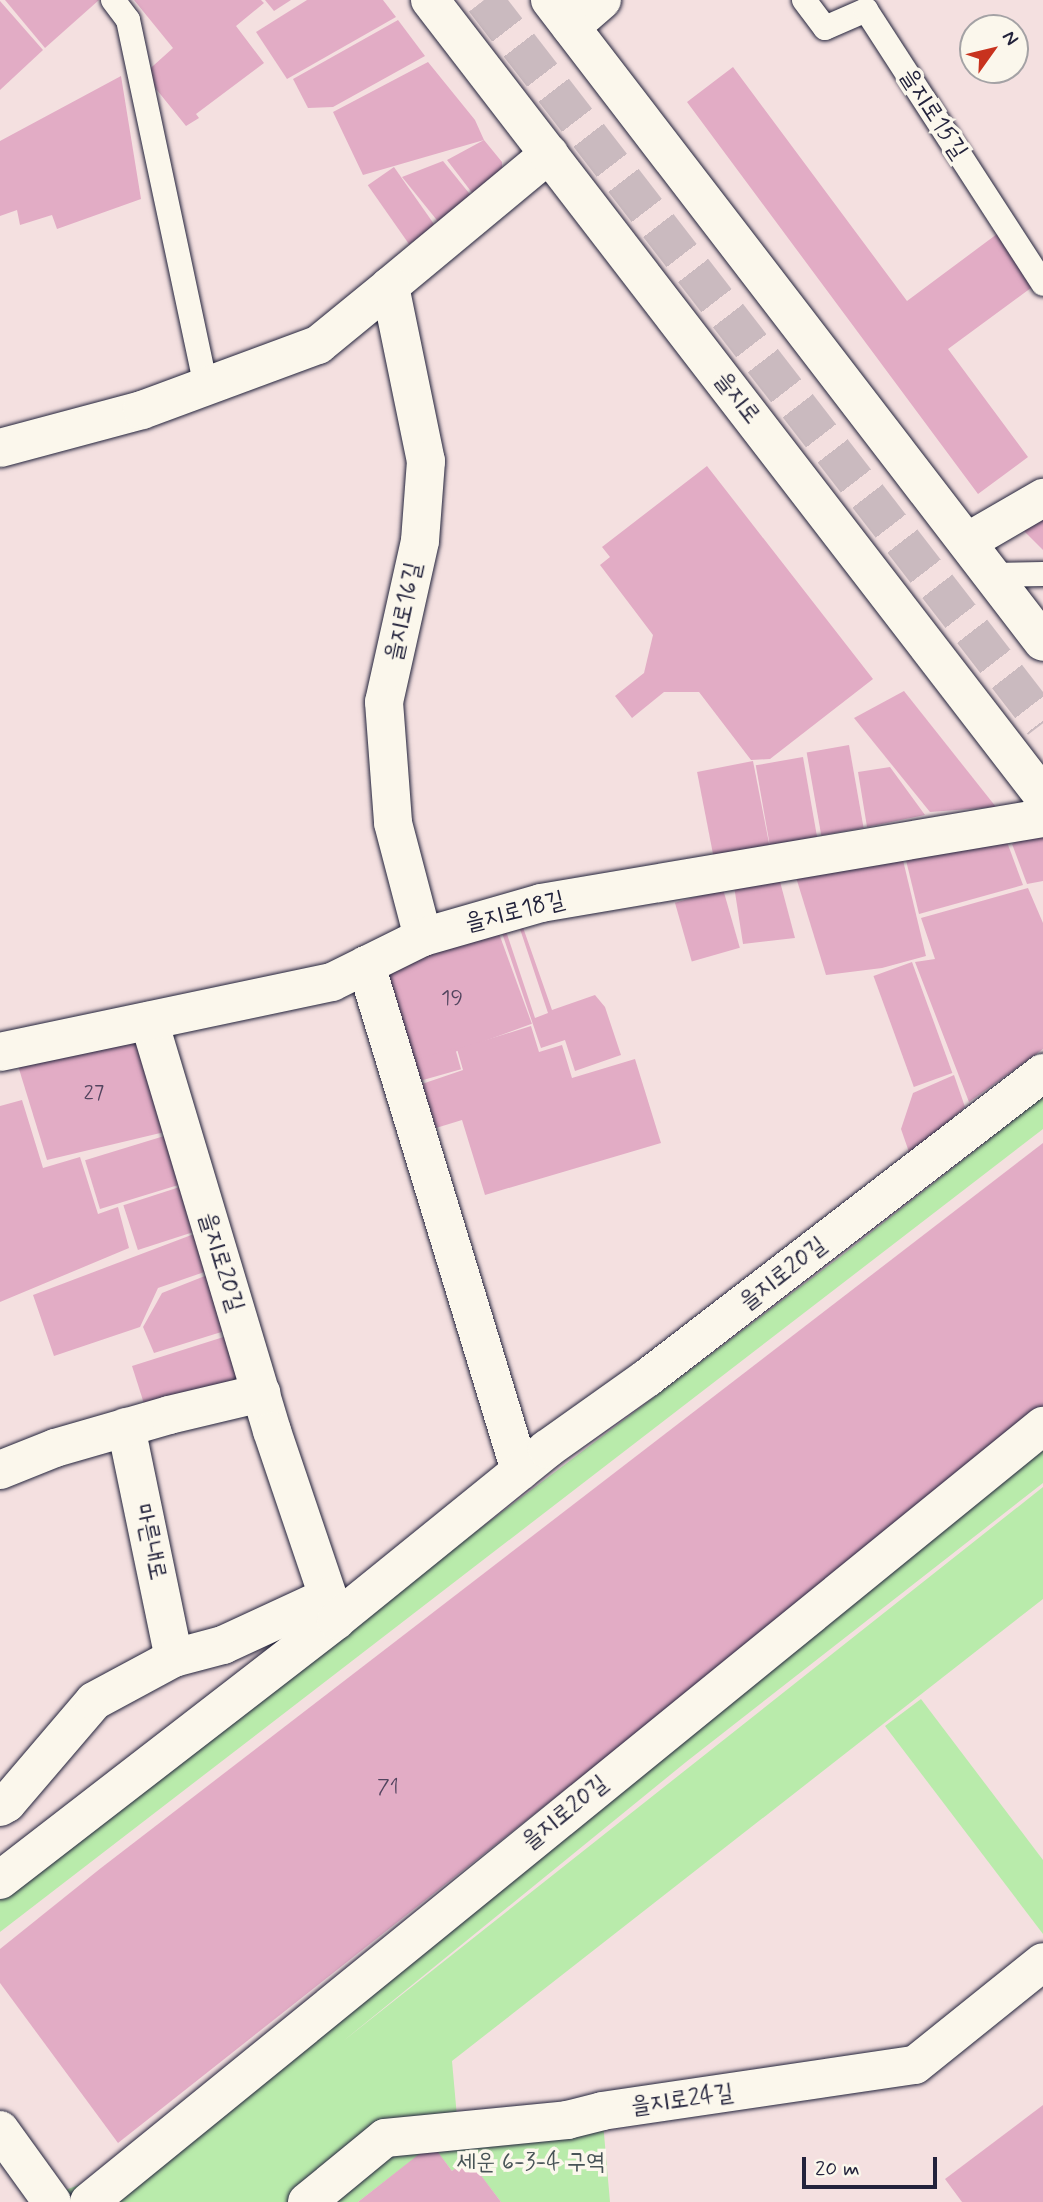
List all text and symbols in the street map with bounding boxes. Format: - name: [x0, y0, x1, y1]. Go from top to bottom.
- north arrow: [959, 14, 1029, 84]
- text: N: [996, 26, 1024, 50]
- street label: 을지로15길: [893, 63, 973, 165]
- street label: 을지로: [708, 366, 766, 430]
- street label: 을지로16길: [379, 560, 429, 664]
- street label: 을지로18길: [462, 886, 568, 938]
- house number: 19: [441, 985, 463, 1011]
- house number: 27: [84, 1080, 104, 1106]
- street label: 을지로20길: [192, 1209, 250, 1315]
- street label: 을지로20길: [734, 1231, 832, 1317]
- street label: 마른내로: [128, 1501, 172, 1583]
- street label: 을지로20길: [516, 1770, 614, 1856]
- house number: 71: [377, 1774, 399, 1800]
- street label: 을지로24길: [629, 2079, 735, 2121]
- scale bar: [805, 2142, 940, 2186]
- park label: 세운 6-3-4 구역: [457, 2149, 605, 2177]
- text: 20 m: [815, 2155, 860, 2183]

